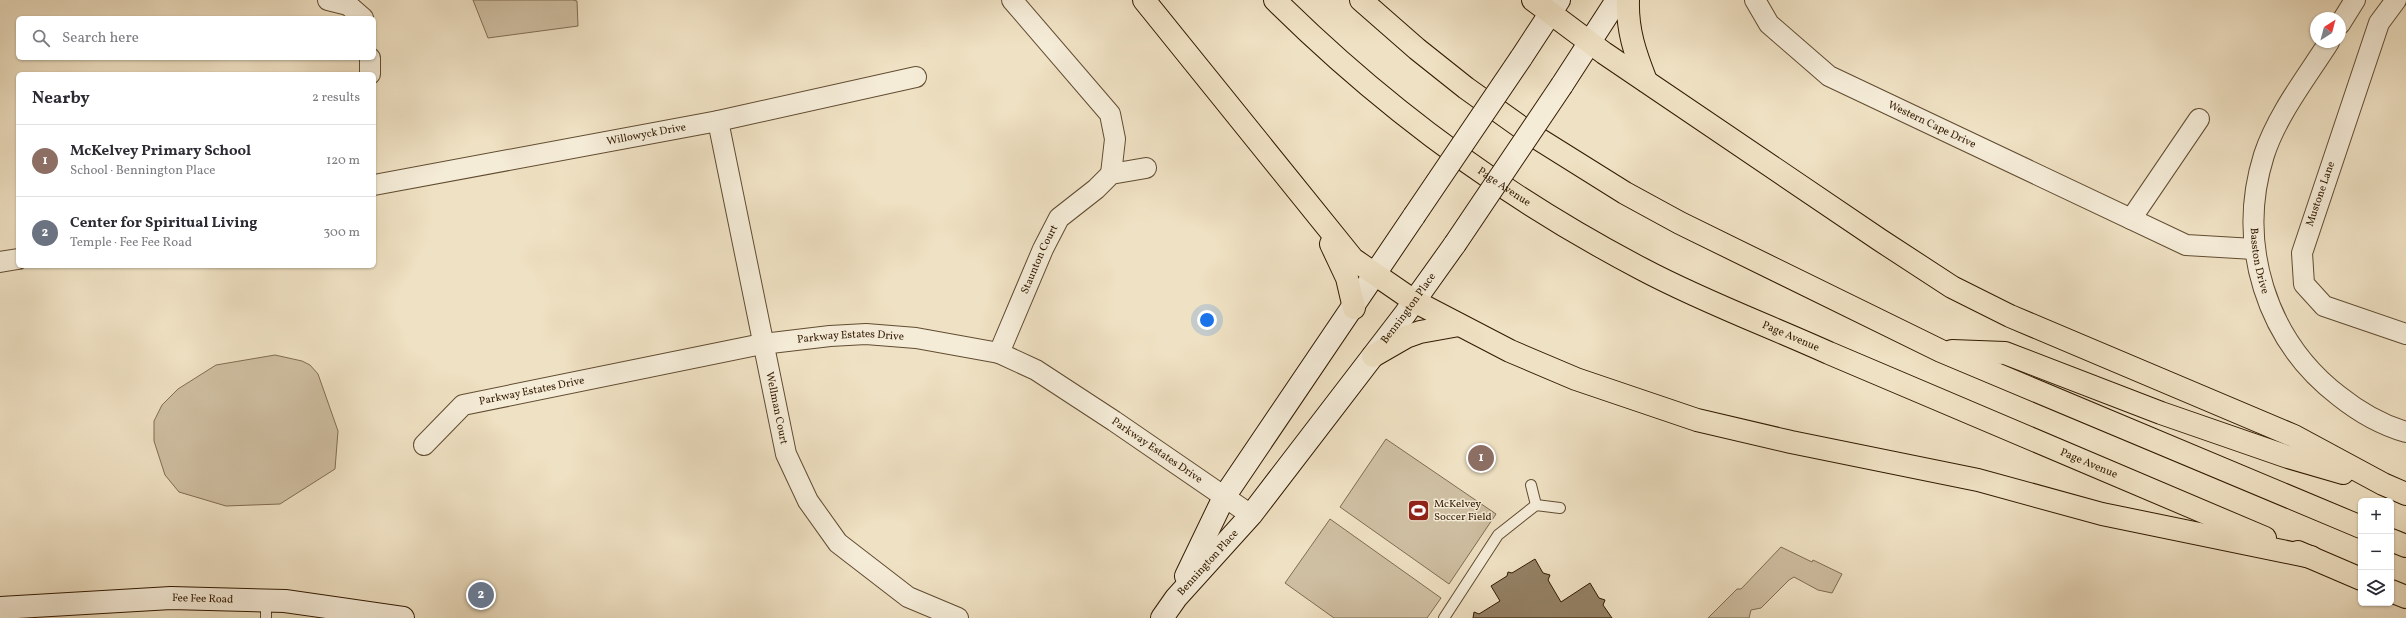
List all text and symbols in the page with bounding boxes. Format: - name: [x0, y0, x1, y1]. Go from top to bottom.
- north arrow: [2310, 12, 2346, 48]
- search box: [16, 16, 376, 60]
- icon: search: [30, 27, 52, 49]
- text: Search here: [62, 28, 139, 49]
- text: Nearby: [32, 87, 90, 110]
- text: 2 results: [312, 89, 360, 107]
- street label: Western Cape Drive: [1885, 97, 1978, 152]
- street label: Willowyck Drive: [605, 120, 687, 149]
- text: McKelvey Primary School: [70, 141, 251, 162]
- text: 1: [42, 152, 48, 170]
- text: 120 m: [326, 152, 360, 170]
- street label: Mustone Lane: [2303, 159, 2339, 229]
- text: School · Bennington Place: [70, 162, 215, 180]
- street label: Page Avenue: [1474, 164, 1533, 210]
- text: Center for Spiritual Living: [70, 213, 258, 234]
- street label: Staunton Court: [1017, 222, 1062, 296]
- text: 2: [42, 224, 48, 242]
- text: 300 m: [324, 224, 360, 242]
- street label: Basston Drive: [2246, 227, 2273, 296]
- text: Temple · Fee Fee Road: [70, 234, 192, 252]
- street label: Bennington Place: [1377, 270, 1439, 347]
- your location: [1197, 310, 1217, 330]
- street label: Page Avenue: [1760, 317, 1822, 355]
- street label: Parkway Estates Drive: [796, 326, 905, 347]
- street label: Wellman Court: [762, 370, 791, 446]
- street label: Parkway Estates Drive: [478, 373, 586, 409]
- street label: Parkway Estates Drive: [1108, 414, 1205, 487]
- pin: 1: [1468, 443, 1494, 473]
- street label: Page Avenue: [2058, 445, 2120, 482]
- sports icon: McKelvey Soccer Field: [1405, 497, 1431, 523]
- place label: McKelvey Soccer Field: [1434, 497, 1492, 525]
- map controls: [2358, 498, 2394, 606]
- button: +: [2358, 498, 2394, 534]
- street label: Bennington Place: [1174, 526, 1242, 599]
- button: −: [2358, 534, 2394, 570]
- button: layers: [2358, 570, 2394, 606]
- pin: 2: [468, 580, 494, 610]
- street label: Fee Fee Road: [172, 591, 234, 607]

